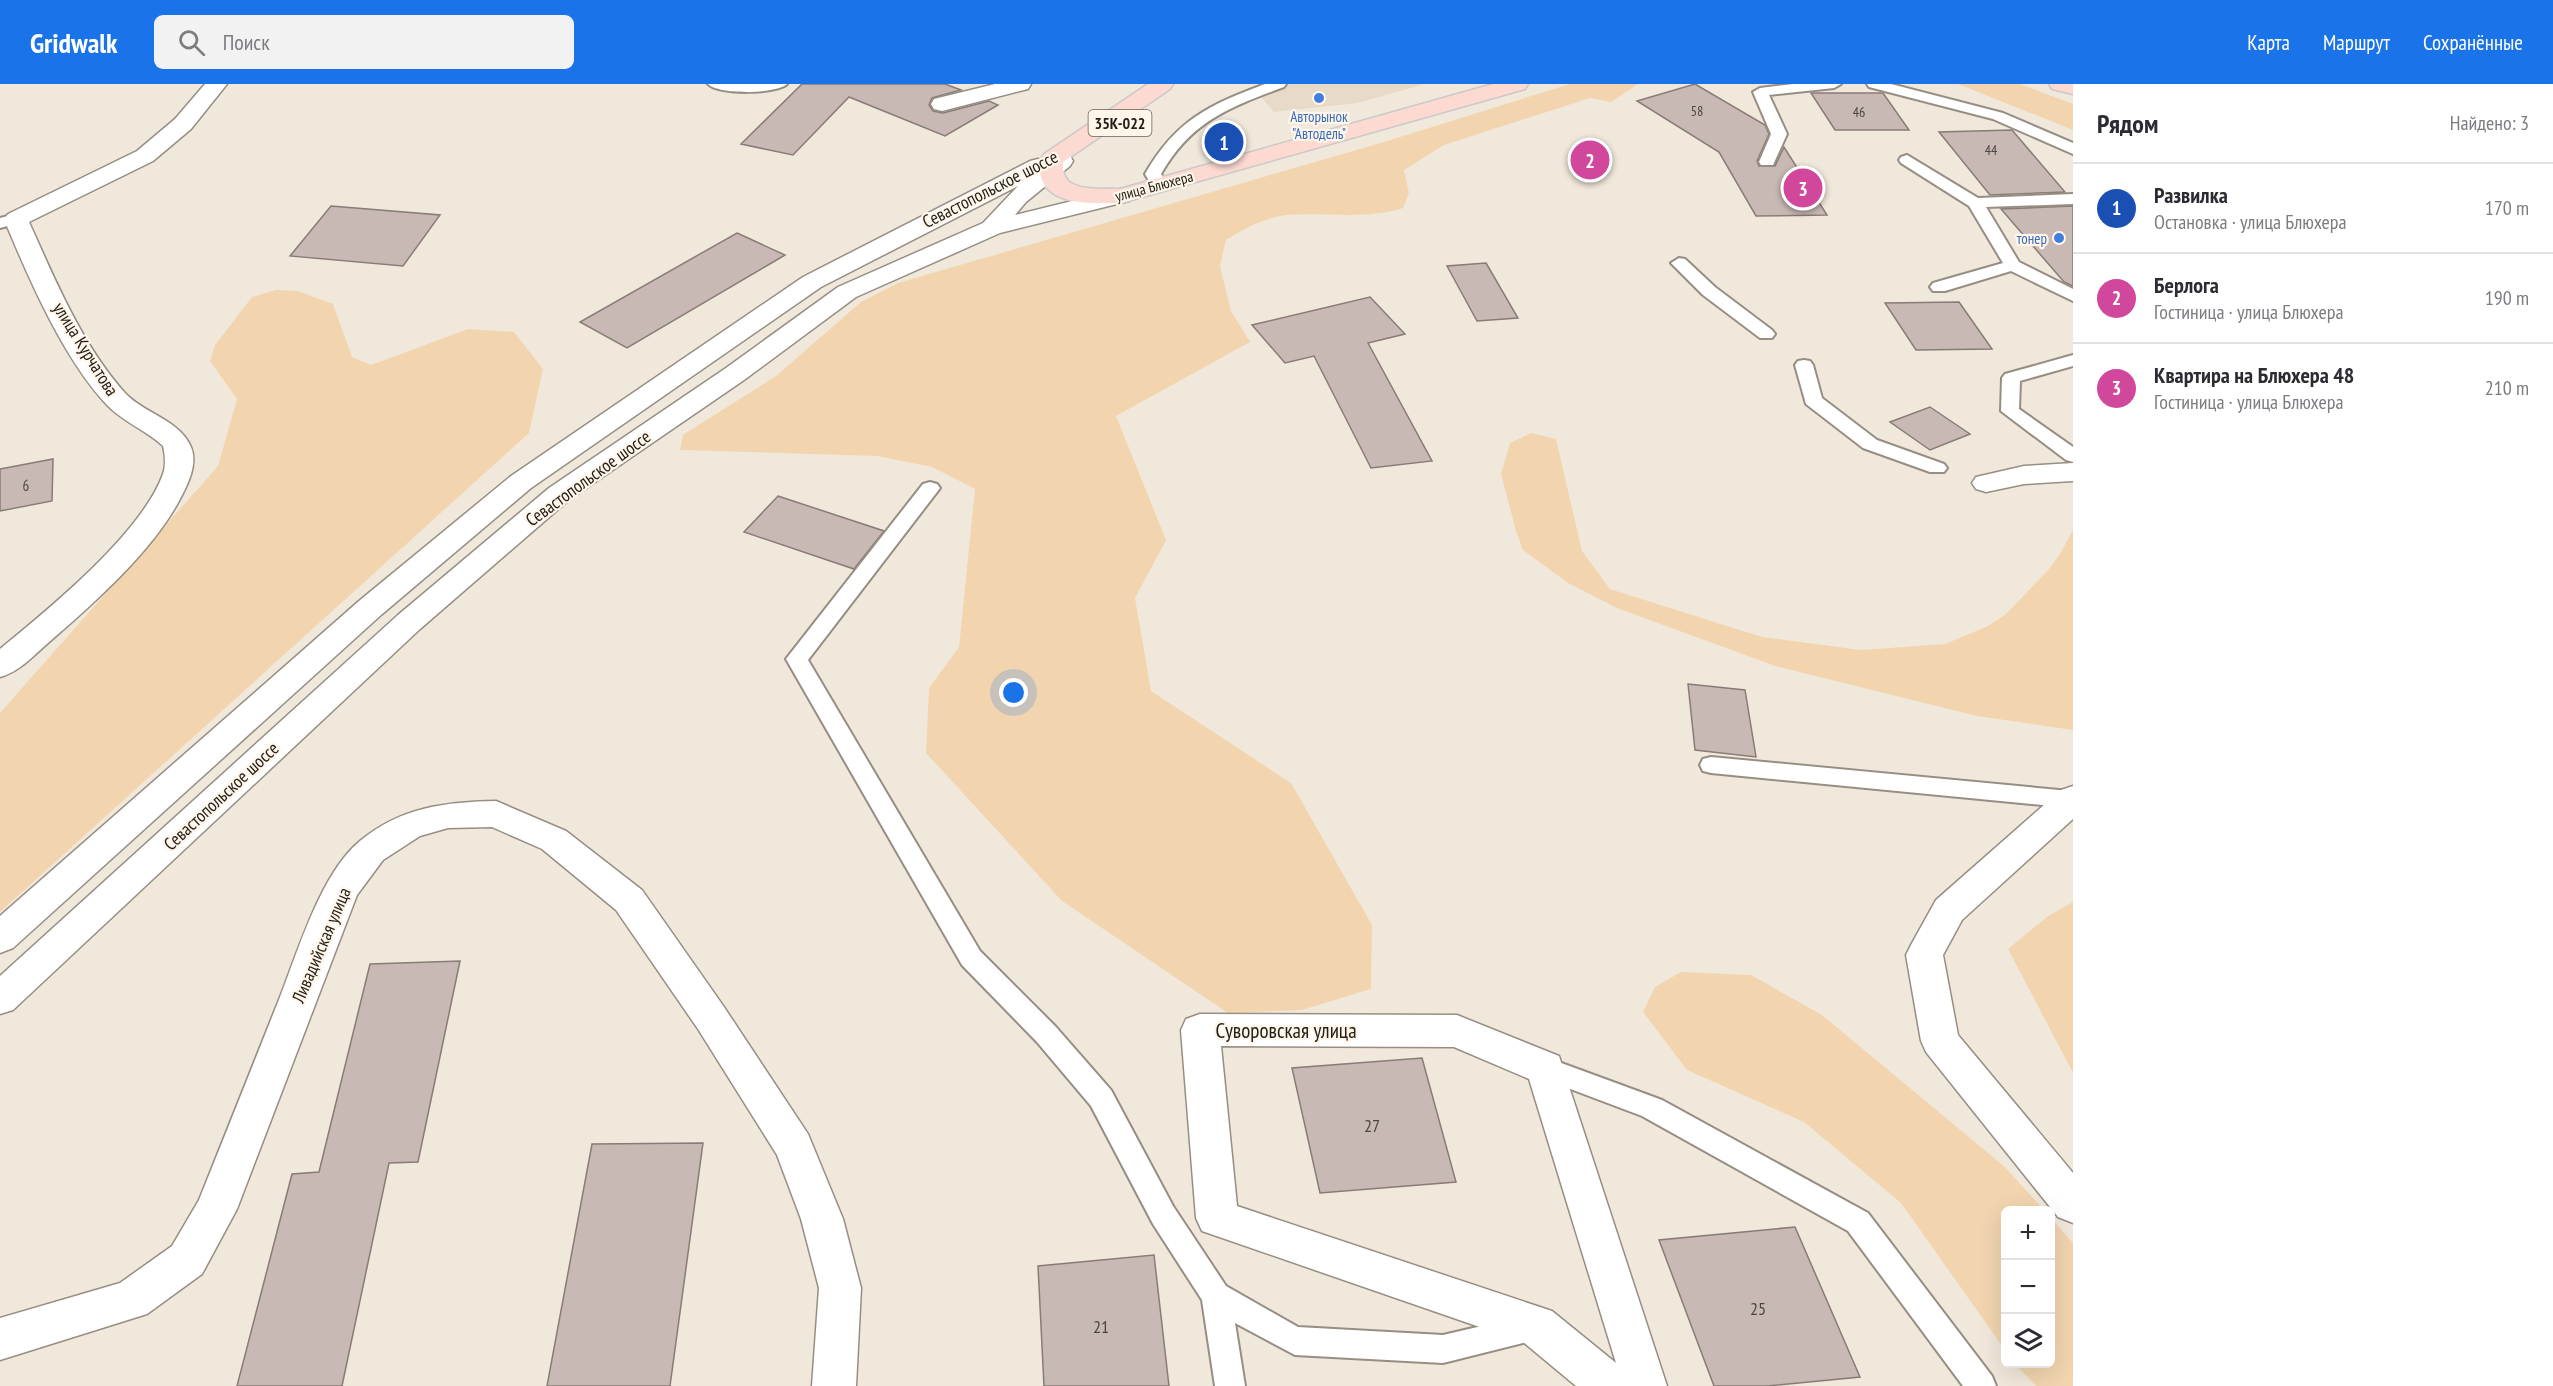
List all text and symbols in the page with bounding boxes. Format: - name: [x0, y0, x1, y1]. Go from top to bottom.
- search box: [154, 15, 574, 69]
- text: Gridwalk: [30, 24, 118, 61]
- icon: search: [175, 26, 208, 59]
- text: Поиск: [223, 28, 270, 56]
- text: Карта: [2247, 29, 2290, 56]
- text: Маршрут: [2323, 29, 2390, 56]
- text: Сохранённые: [2423, 29, 2523, 56]
- marker: Авторынок "Автодель": [1312, 91, 1326, 105]
- house number: 58: [1691, 102, 1703, 120]
- house number: 46: [1853, 103, 1865, 121]
- place label: Авторынок "Автодель": [1290, 107, 1348, 143]
- text: Рядом: [2097, 107, 2158, 140]
- road number: 35К-022: [1088, 110, 1152, 136]
- text: Найдено: 3: [2450, 110, 2529, 136]
- pin: 1: [1204, 120, 1244, 164]
- pin: 2: [1570, 138, 1610, 182]
- house number: 44: [1985, 141, 1998, 159]
- street label: Севастопольское шоссе: [918, 145, 1062, 233]
- street label: улица Блюхера: [1113, 166, 1195, 206]
- pin: 3: [1784, 166, 1822, 210]
- text: Развилка: [2154, 181, 2228, 209]
- text: 1: [2112, 195, 2121, 221]
- text: 170 m: [2485, 195, 2529, 221]
- text: Остановка · улица Блюхера: [2154, 209, 2347, 235]
- place label: тонер: [2017, 229, 2047, 248]
- marker: тонер: [2052, 231, 2066, 245]
- text: Берлога: [2154, 271, 2219, 299]
- text: 2: [2112, 285, 2121, 311]
- text: 190 m: [2485, 285, 2529, 311]
- street label: улица Курчатова: [48, 298, 124, 400]
- text: Гостиница · улица Блюхера: [2154, 299, 2344, 325]
- text: Квартира на Блюхера 48: [2154, 361, 2354, 389]
- text: 3: [2112, 375, 2121, 401]
- text: 210 m: [2485, 375, 2529, 401]
- text: Гостиница · улица Блюхера: [2154, 389, 2344, 415]
- street label: Севастопольское шоссе: [521, 425, 655, 531]
- house number: 6: [23, 476, 30, 495]
- your location: [999, 678, 1028, 707]
- street label: Севастопольское шоссе: [159, 737, 283, 855]
- street label: Ливадийская улица: [286, 884, 356, 1007]
- street label: Суворовская улица: [1215, 1017, 1357, 1044]
- house number: 27: [1364, 1114, 1380, 1137]
- map controls: [2001, 1206, 2055, 1368]
- button: +: [2001, 1206, 2055, 1260]
- button: −: [2001, 1260, 2055, 1314]
- house number: 25: [1750, 1297, 1766, 1320]
- button: layers: [2001, 1314, 2055, 1368]
- house number: 21: [1093, 1315, 1109, 1338]

